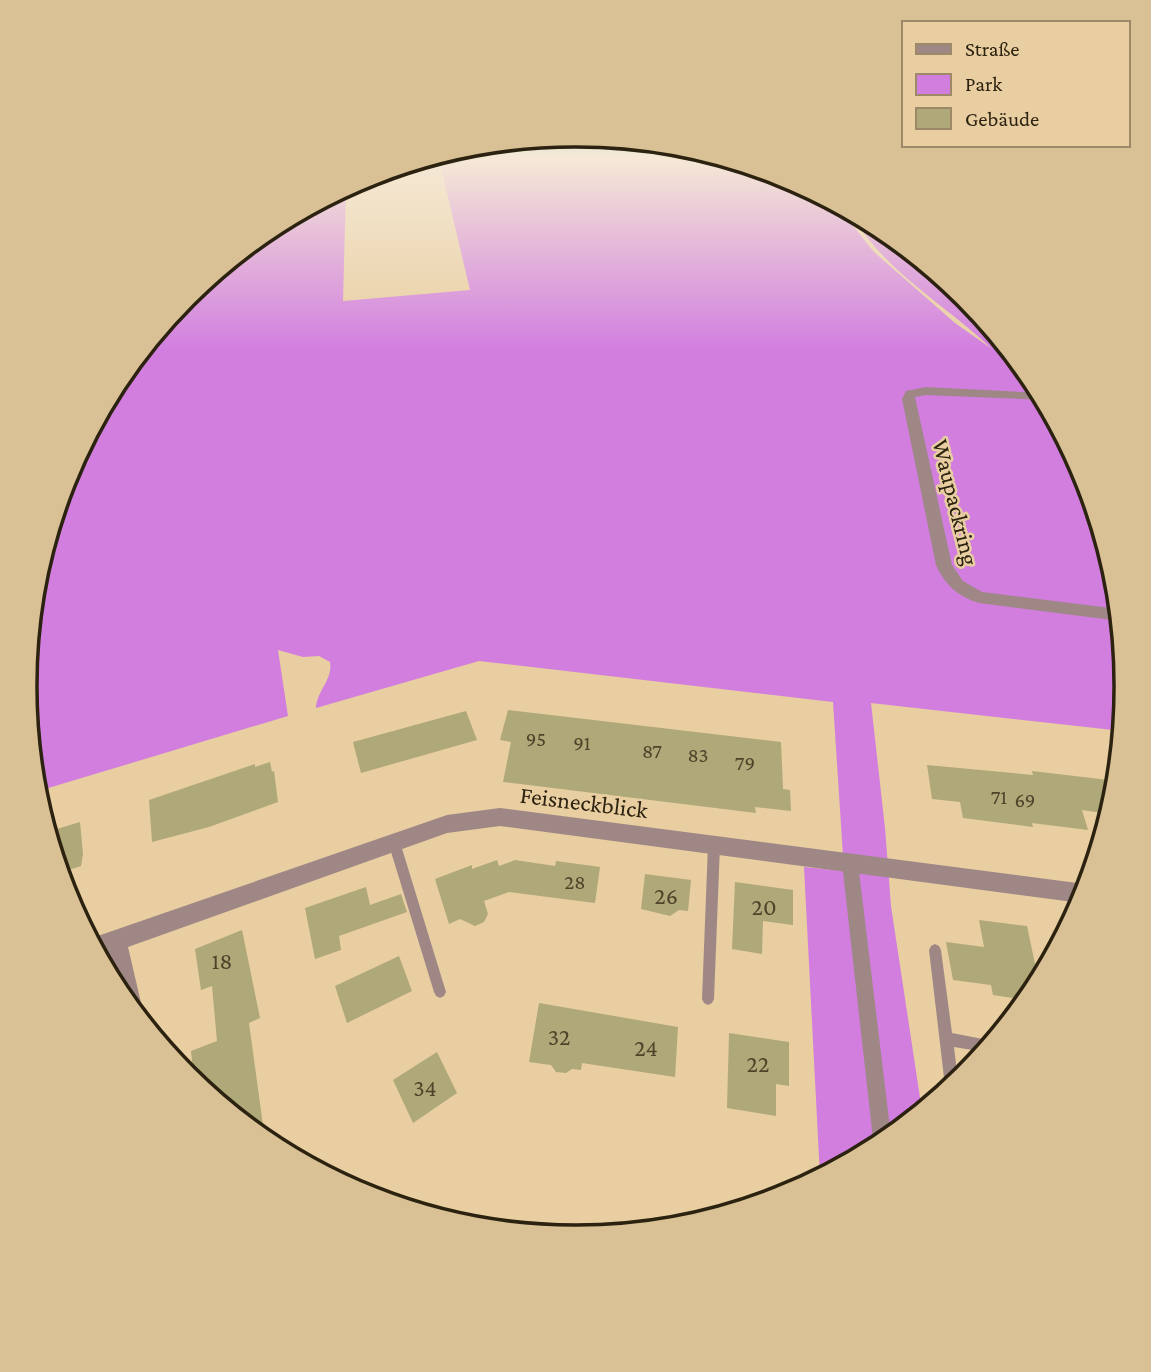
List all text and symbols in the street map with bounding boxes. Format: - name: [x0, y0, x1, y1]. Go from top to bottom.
- legend: [902, 21, 1130, 147]
- text: Straße: [965, 37, 1019, 61]
- text: Park: [965, 72, 1002, 96]
- text: Gebäude: [965, 107, 1039, 131]
- street label: Waupackring: [927, 436, 985, 568]
- house number: 95: [526, 727, 546, 751]
- house number: 91: [573, 731, 591, 755]
- house number: 87: [642, 739, 662, 763]
- house number: 83: [688, 743, 708, 767]
- house number: 79: [735, 751, 755, 775]
- street label: Feisneckblick: [519, 781, 650, 823]
- house number: 71: [991, 785, 1007, 809]
- house number: 69: [1015, 788, 1035, 812]
- house number: 28: [564, 870, 586, 894]
- house number: 26: [654, 882, 678, 909]
- house number: 20: [751, 893, 777, 920]
- house number: 18: [212, 947, 232, 974]
- house number: 32: [548, 1023, 570, 1050]
- house number: 24: [634, 1034, 658, 1061]
- house number: 22: [747, 1050, 769, 1077]
- house number: 34: [413, 1074, 437, 1101]

